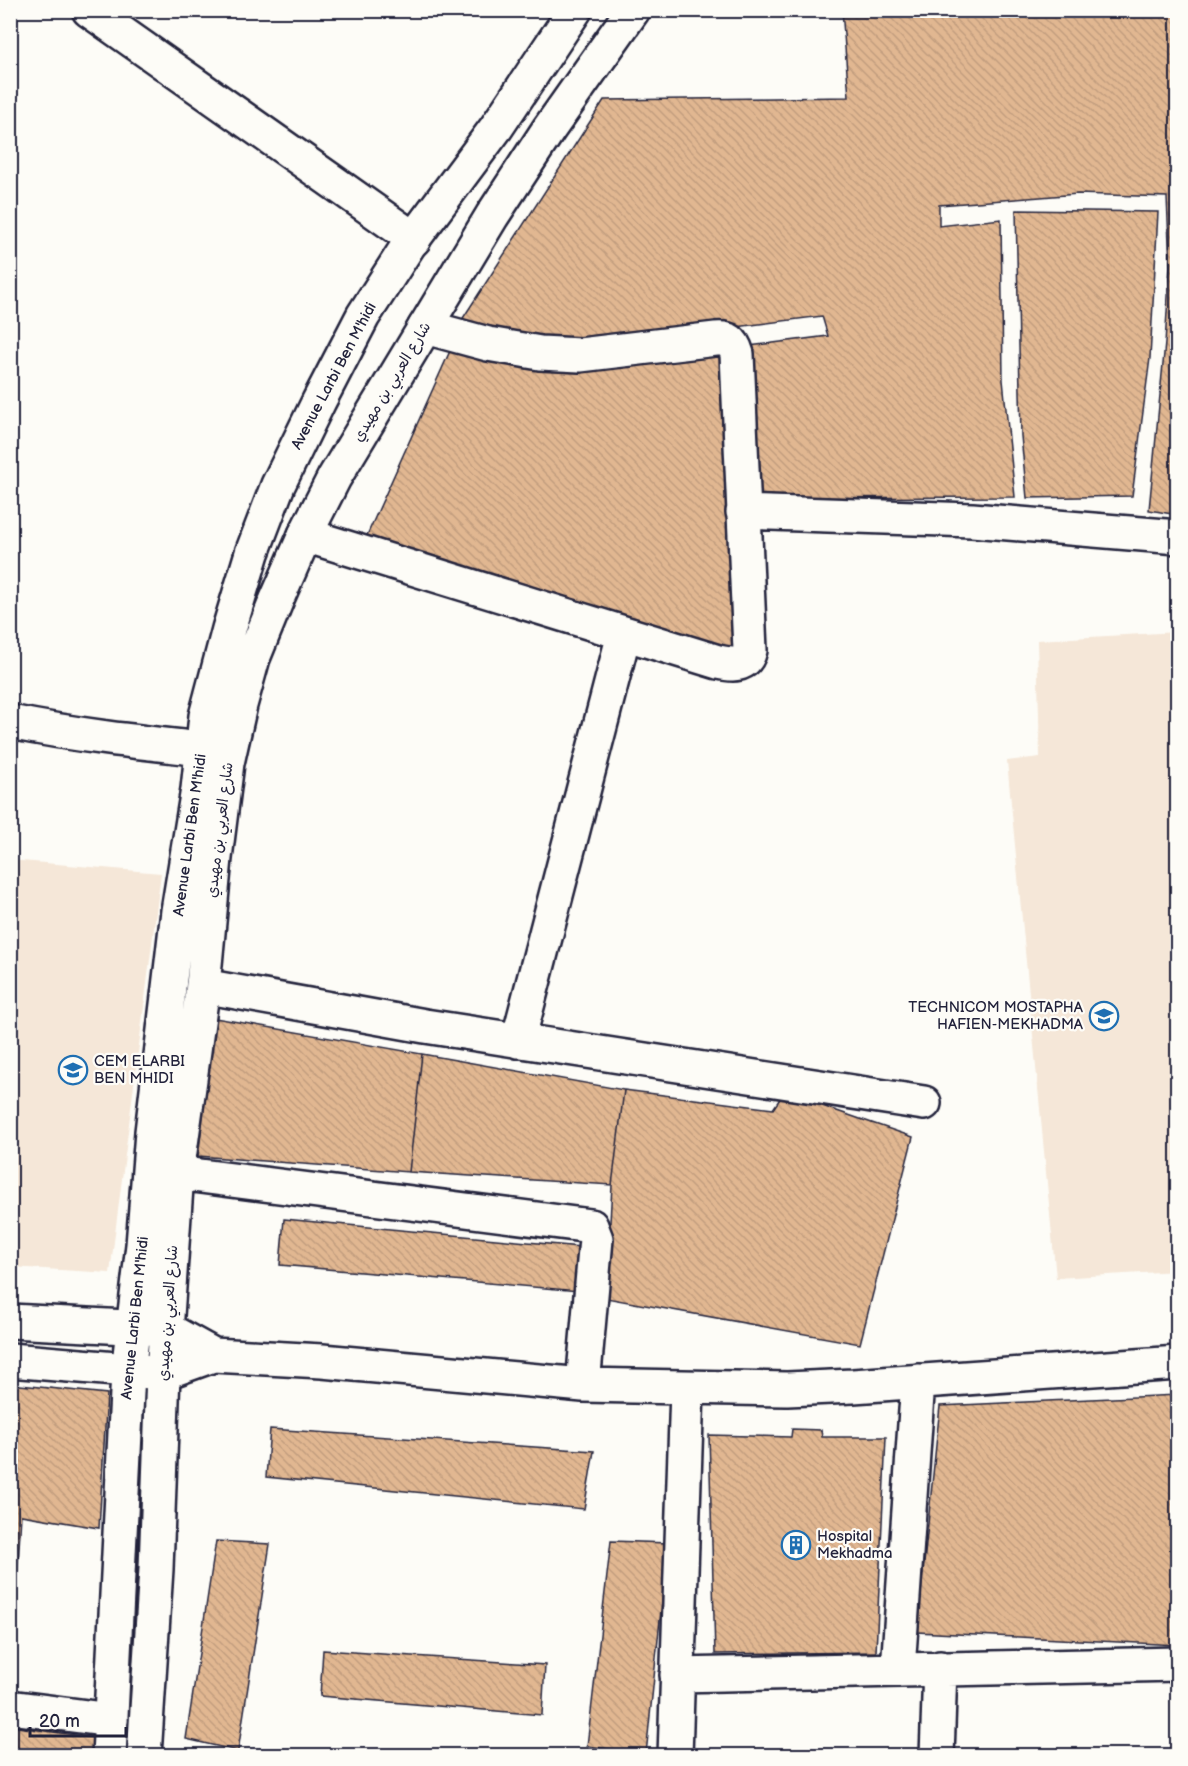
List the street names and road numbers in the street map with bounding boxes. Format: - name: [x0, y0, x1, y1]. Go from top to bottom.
- street label: Avenue Larbi Ben M'hidi: [287, 299, 381, 453]
- street label: شارع العربي بن مهيدي: [349, 319, 438, 447]
- street label: Avenue Larbi Ben M'hidi: [169, 753, 211, 917]
- street label: شارع العربي بن مهيدي: [202, 761, 241, 899]
- street label: Avenue Larbi Ben M'hidi: [117, 1236, 153, 1400]
- street label: شارع العربي بن مهيدي: [154, 1244, 185, 1382]

